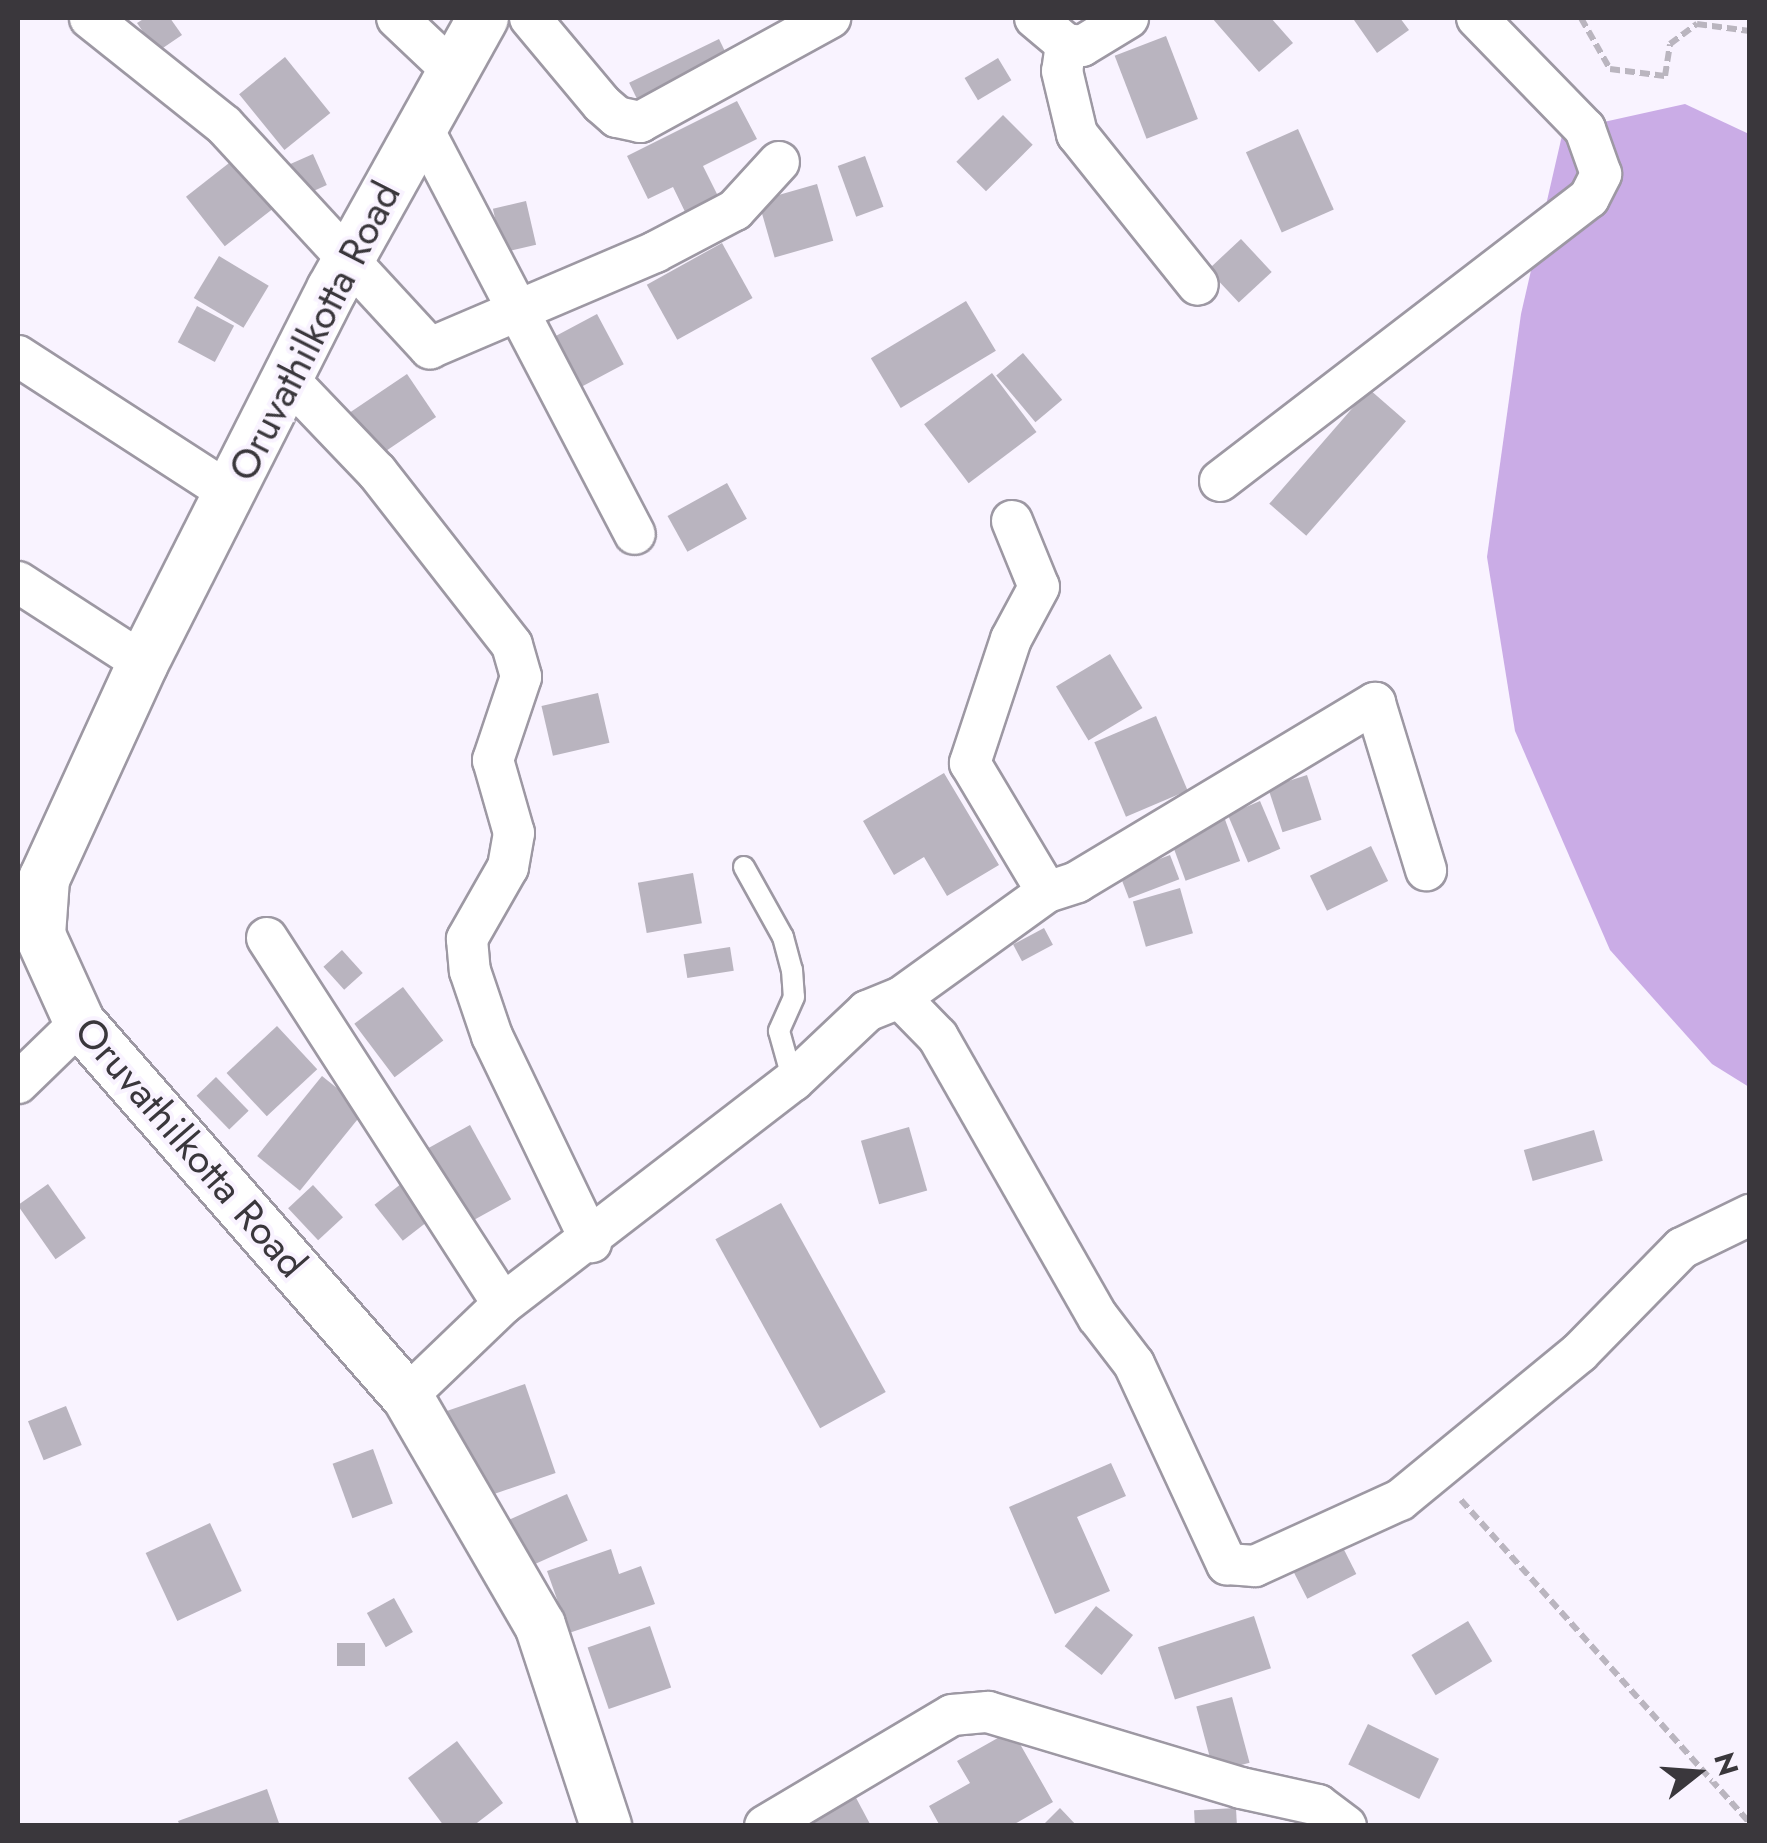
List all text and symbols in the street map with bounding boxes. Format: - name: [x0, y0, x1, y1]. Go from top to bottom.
- street label: Oruvathilkotta Road: [218, 174, 410, 488]
- street label: Oruvathilkotta Road: [65, 1007, 317, 1287]
- north arrow: [1647, 1723, 1747, 1823]
- text: N: [1703, 1747, 1749, 1781]

